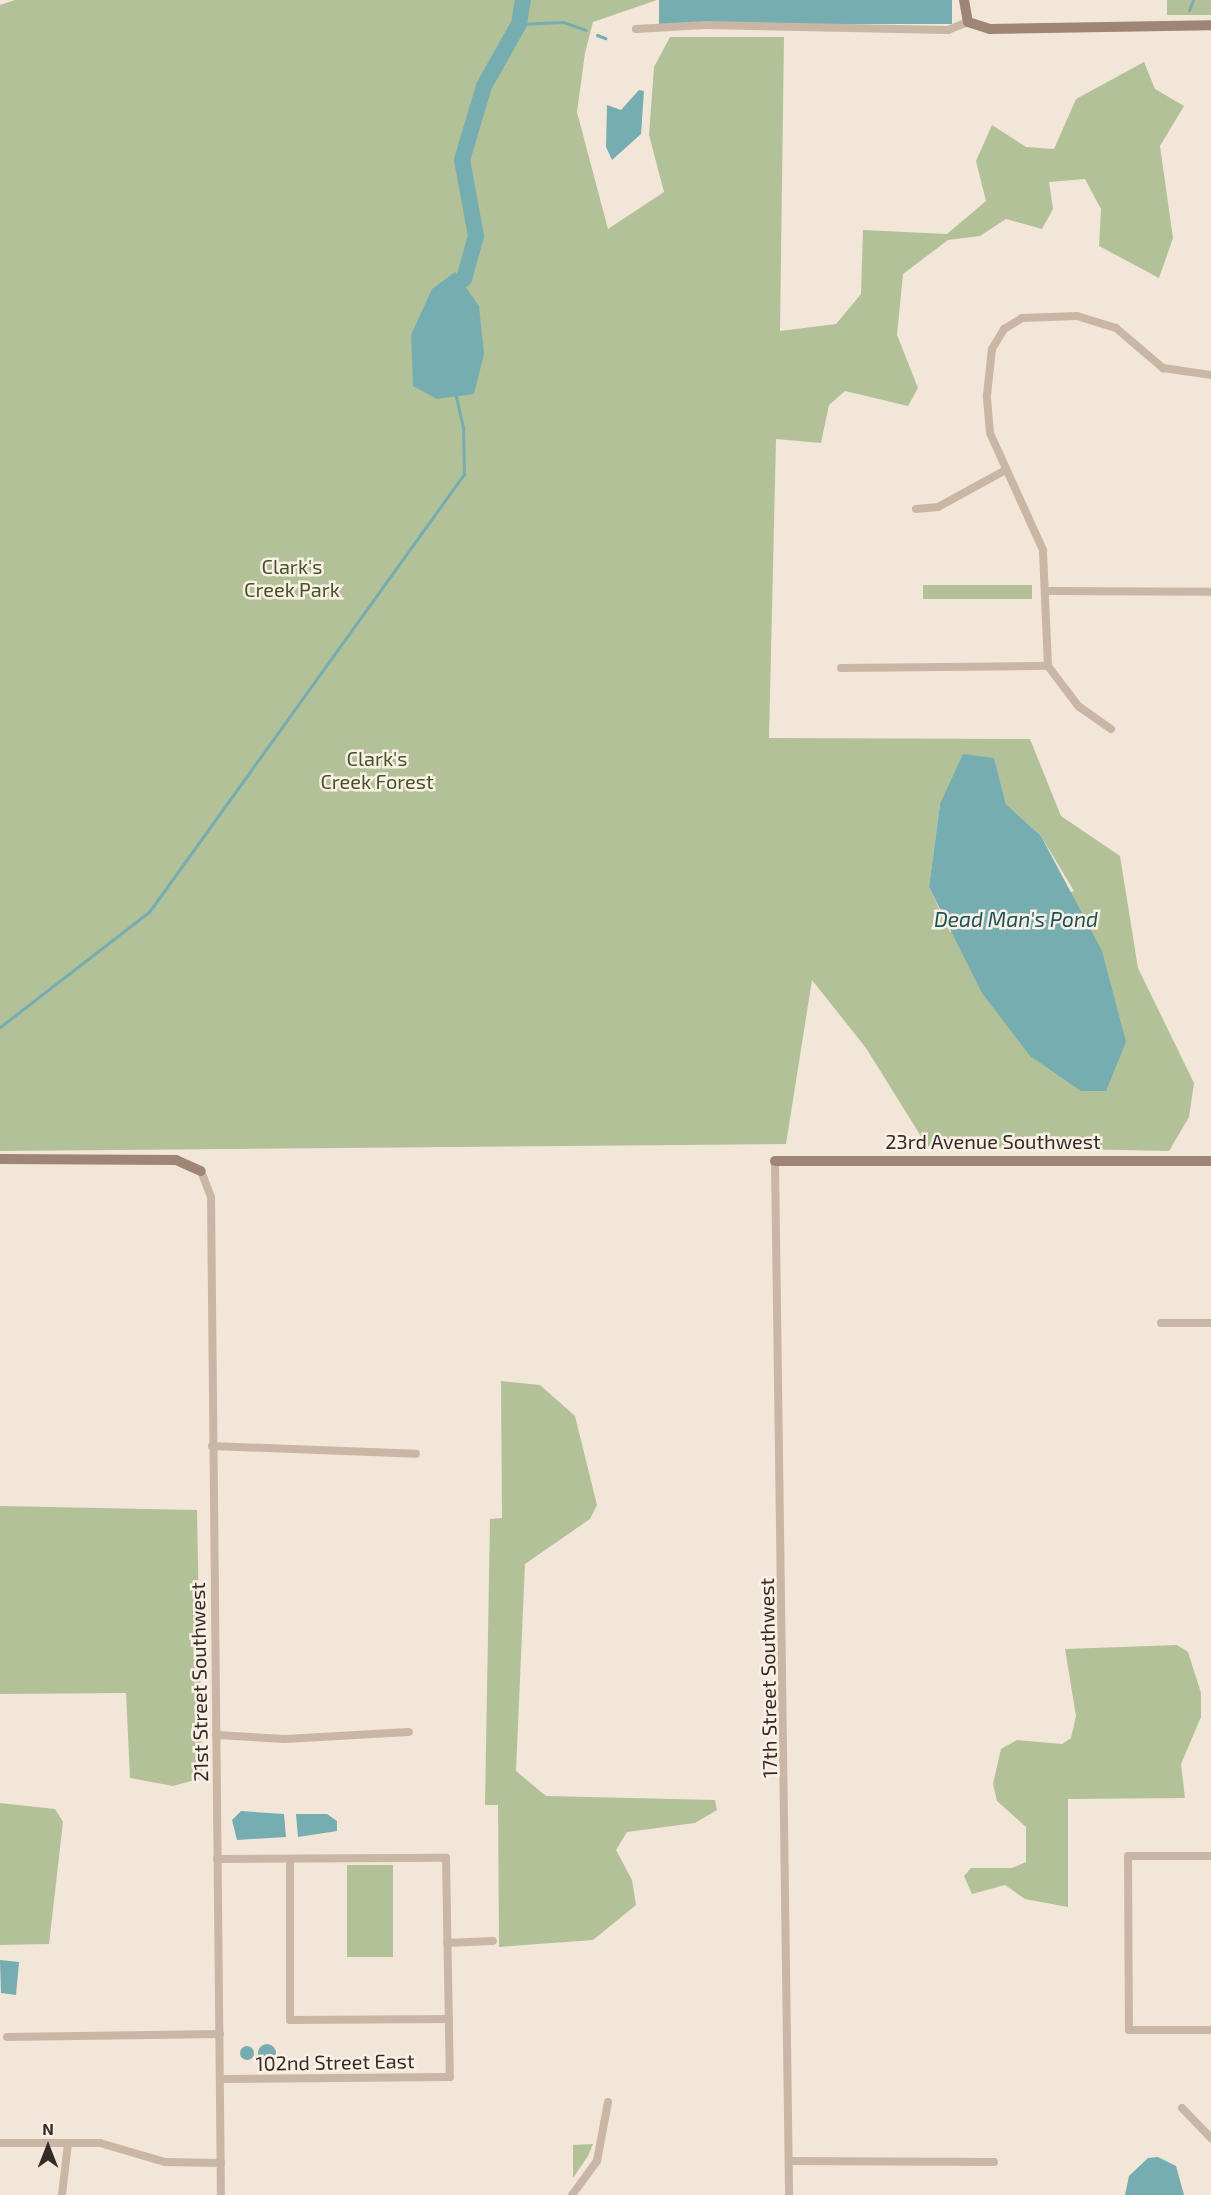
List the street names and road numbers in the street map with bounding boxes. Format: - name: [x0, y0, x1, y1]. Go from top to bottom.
- street label: 23rd Avenue Southwest: [885, 1129, 1101, 1153]
- street label: 17th Street Southwest: [754, 1578, 782, 1778]
- street label: 21st Street Southwest: [185, 1582, 213, 1782]
- street label: 102nd Street East: [255, 2049, 415, 2075]

